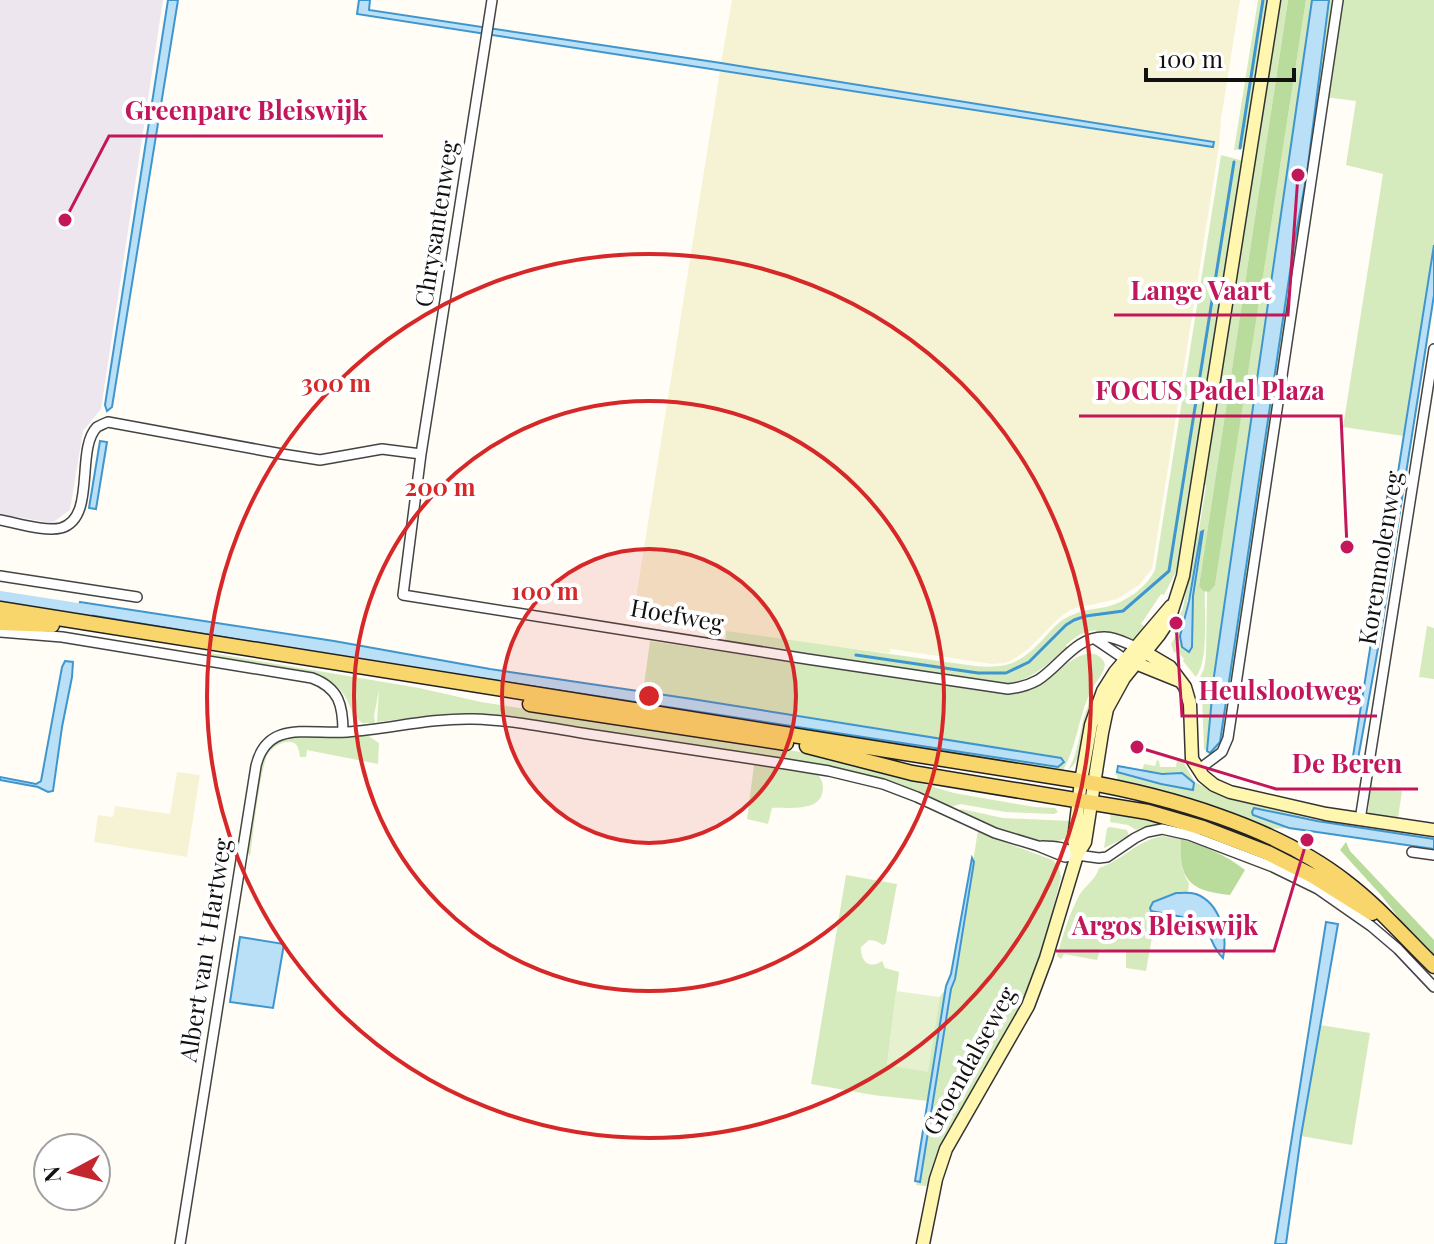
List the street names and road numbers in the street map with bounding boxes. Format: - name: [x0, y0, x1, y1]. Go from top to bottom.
- street label: Chrysantenweg: [406, 138, 464, 309]
- street label: Korenmolenweg: [1349, 468, 1409, 647]
- street label: Hoefweg: [628, 590, 727, 638]
- street label: Albert van 't Hartweg: [170, 835, 238, 1065]
- street label: Groendalseweg: [914, 980, 1022, 1140]

